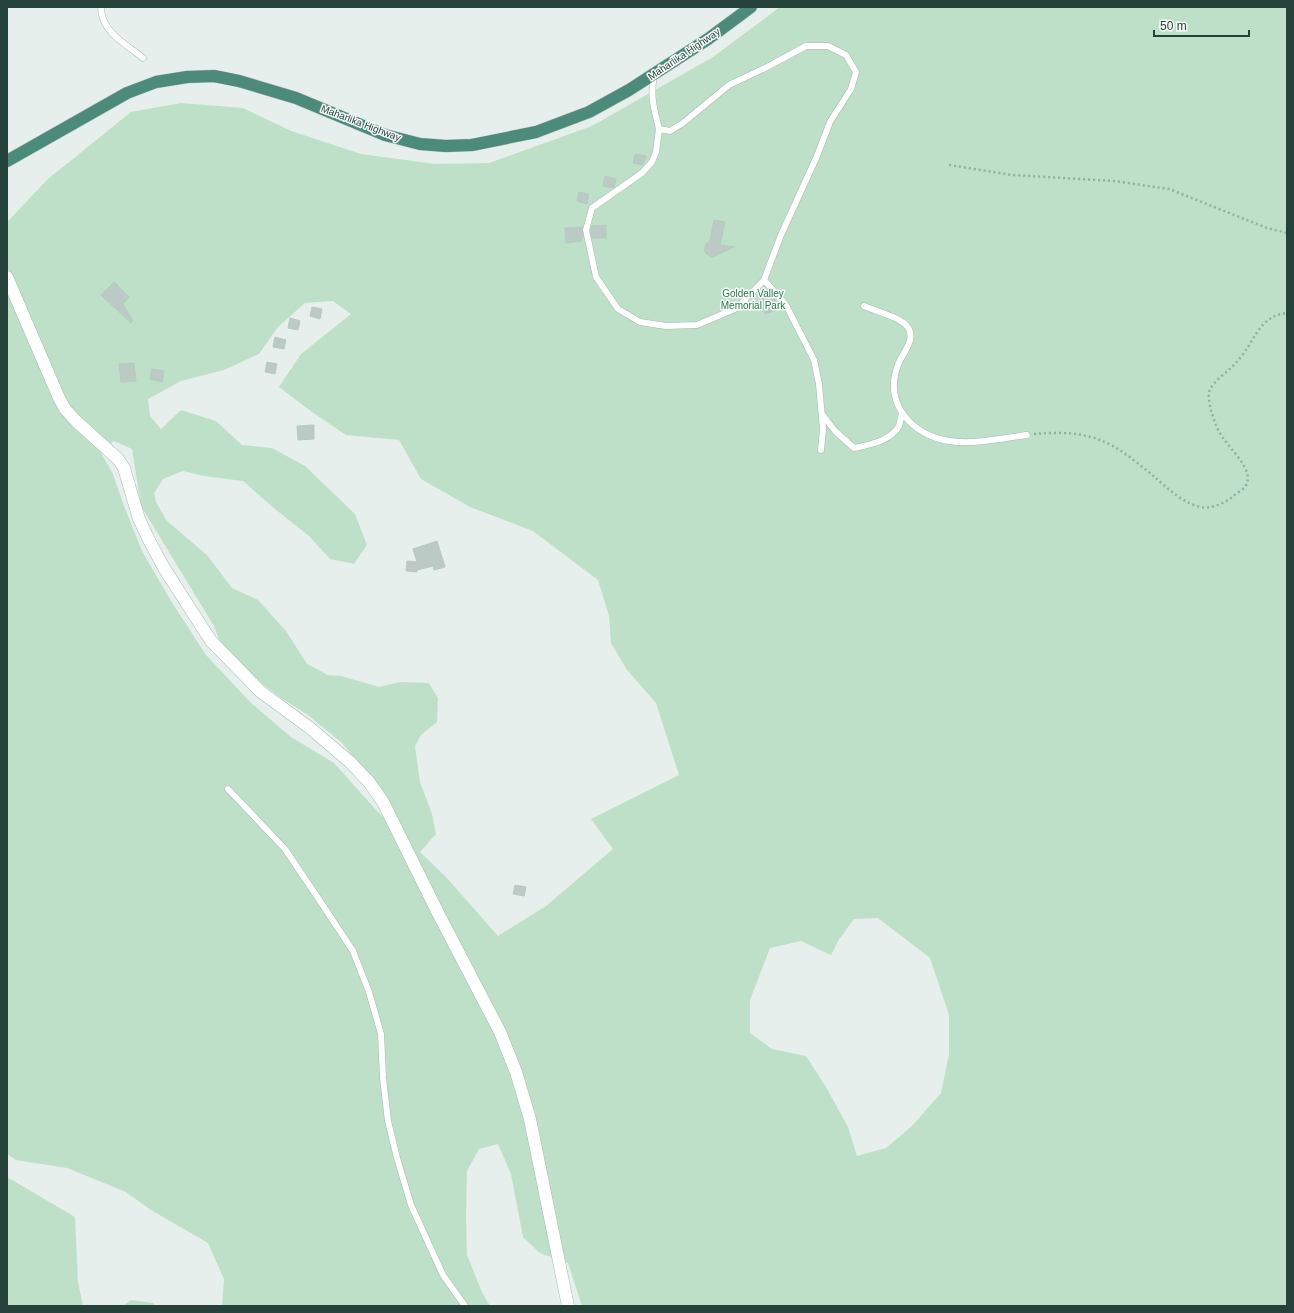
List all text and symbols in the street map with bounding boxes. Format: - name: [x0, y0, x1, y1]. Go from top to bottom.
- scale bar: [1154, 12, 1249, 38]
- text: 50 m: [1160, 19, 1187, 33]
- street label: Maharlika Highway: [646, 26, 722, 82]
- street label: Maharlika Highway: [320, 103, 402, 143]
- park label: Golden Valley Memorial Park: [721, 288, 786, 311]

